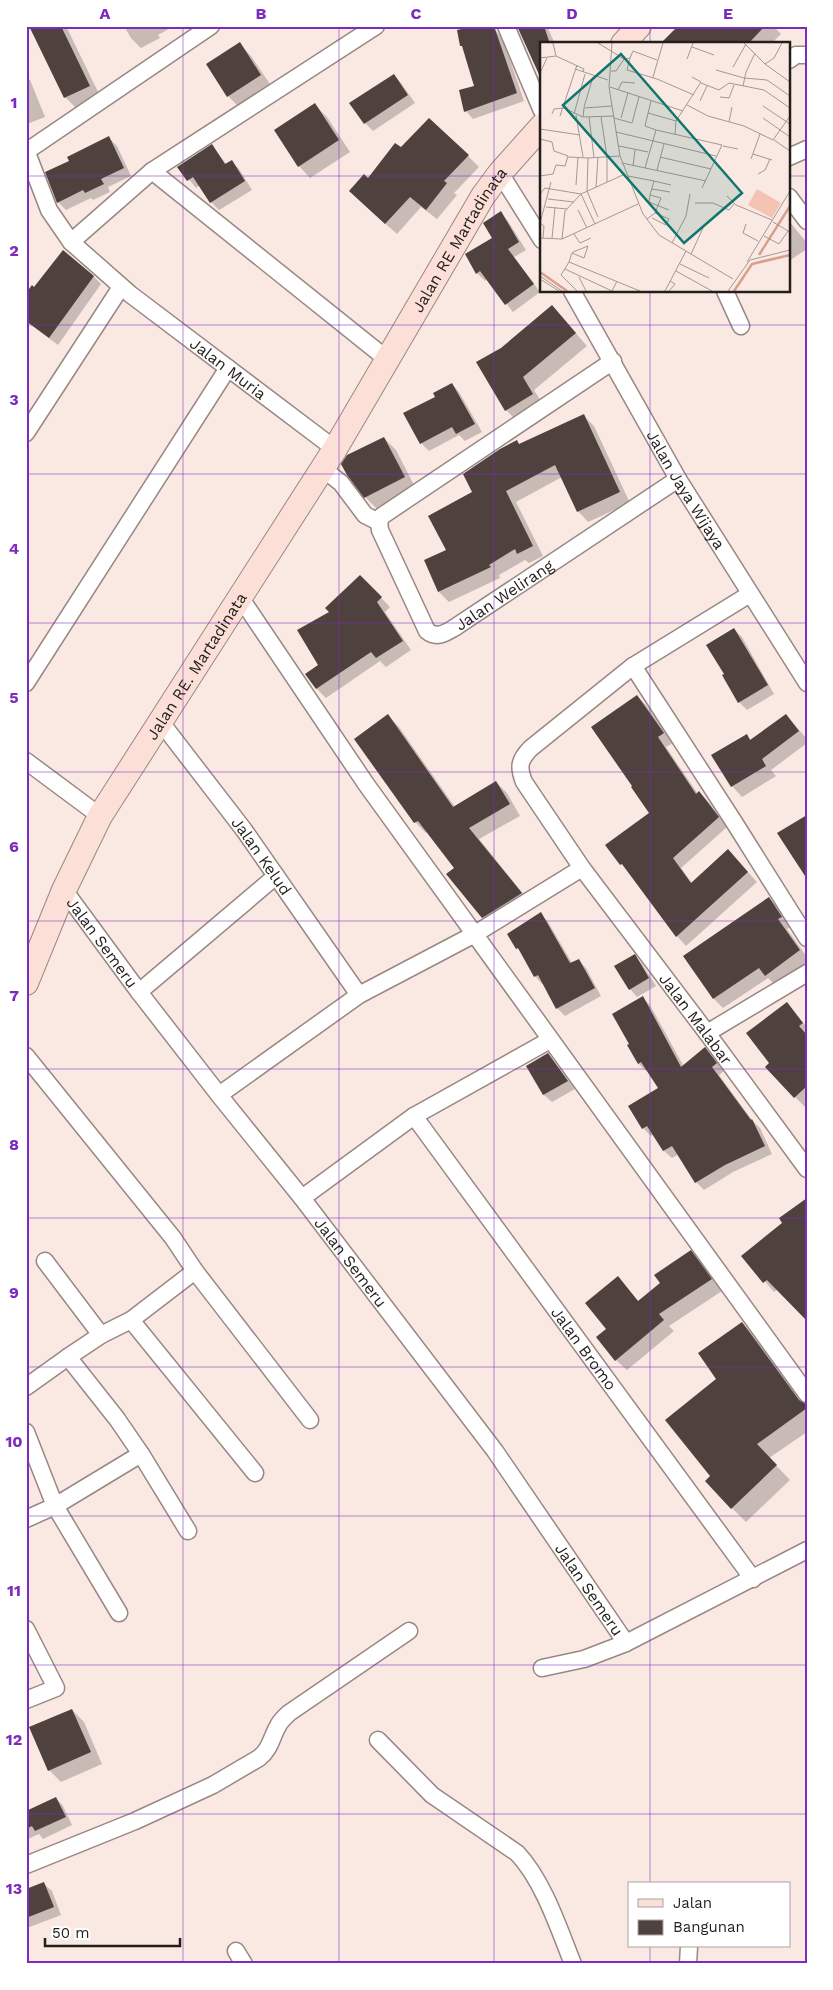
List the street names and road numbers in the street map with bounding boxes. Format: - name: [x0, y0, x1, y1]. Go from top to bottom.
- street label: Jalan RE Martadinata: [408, 163, 510, 316]
- street label: Jalan Muria: [187, 333, 270, 403]
- street label: Jalan Jaya Wijaya: [643, 427, 729, 553]
- street label: Jalan Welirang: [451, 555, 557, 634]
- street label: Jalan RE. Martadinata: [142, 589, 250, 743]
- street label: Jalan Kelud: [228, 813, 296, 899]
- street label: Jalan Semeru: [63, 893, 142, 991]
- street label: Jalan Malabar: [656, 969, 737, 1069]
- street label: Jalan Semeru: [311, 1214, 391, 1311]
- street label: Jalan Bromo: [547, 1303, 621, 1394]
- street label: Jalan Semeru: [551, 1540, 628, 1639]

